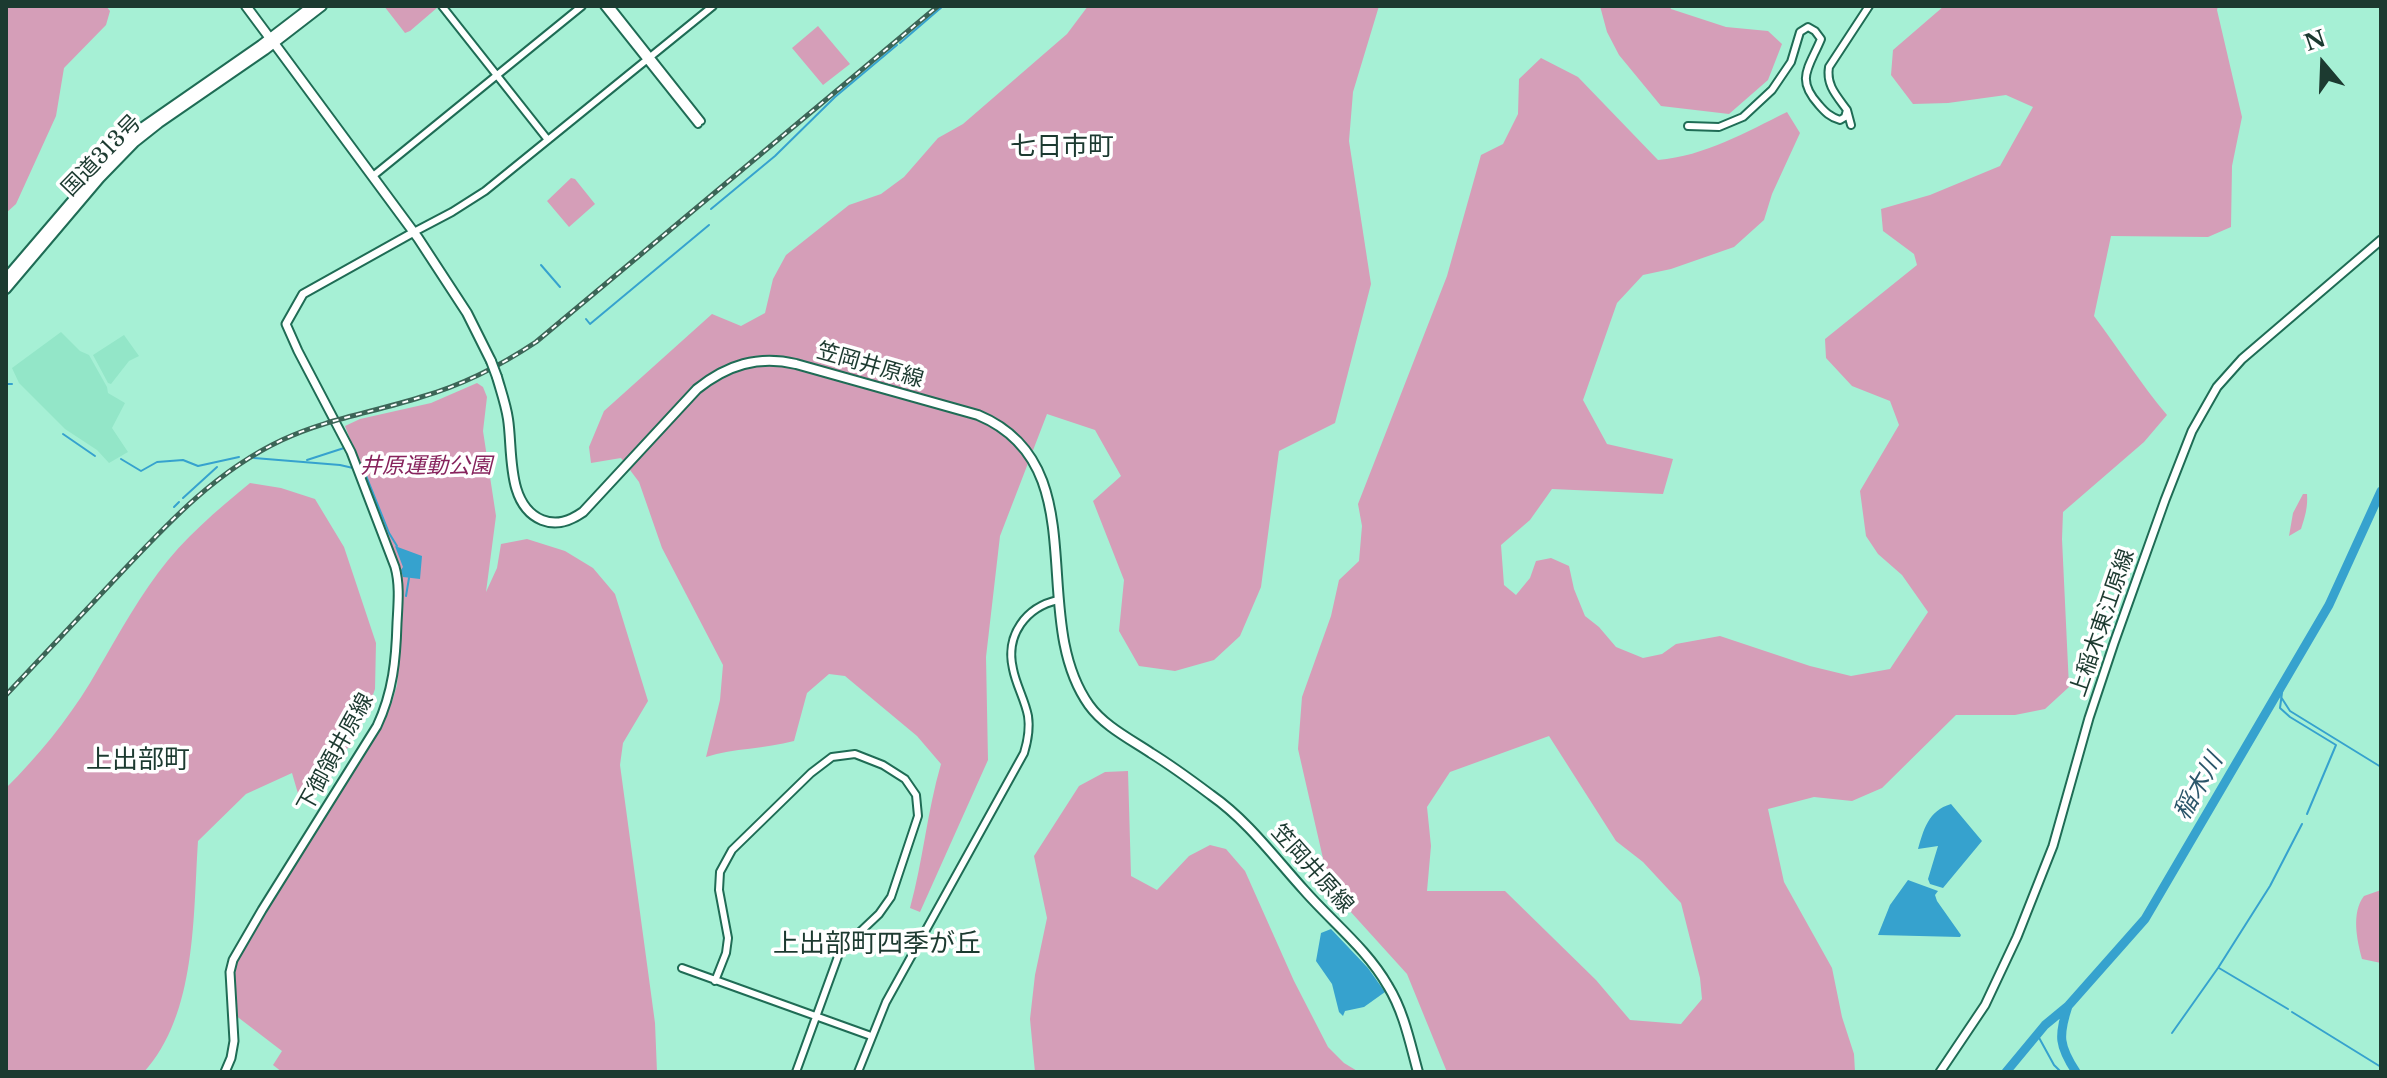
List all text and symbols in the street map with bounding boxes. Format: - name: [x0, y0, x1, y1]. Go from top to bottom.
- north arrow: [2283, 24, 2363, 104]
- text: N: [2301, 25, 2329, 57]
- street label: 国道313号: [57, 110, 147, 202]
- district label: 七日市町: [1010, 132, 1114, 164]
- street label: 笠岡井原線: [813, 338, 927, 394]
- park label: 井原運動公園: [360, 454, 492, 480]
- street label: 上稲木東江原線: [2065, 546, 2141, 700]
- street label: 下御領井原線: [292, 689, 380, 817]
- district label: 上出部町: [86, 745, 190, 777]
- water label: 稲木川: [2169, 749, 2229, 825]
- street label: 笠岡井原線: [1265, 819, 1359, 919]
- district label: 上出部町四季が丘: [773, 929, 981, 961]

